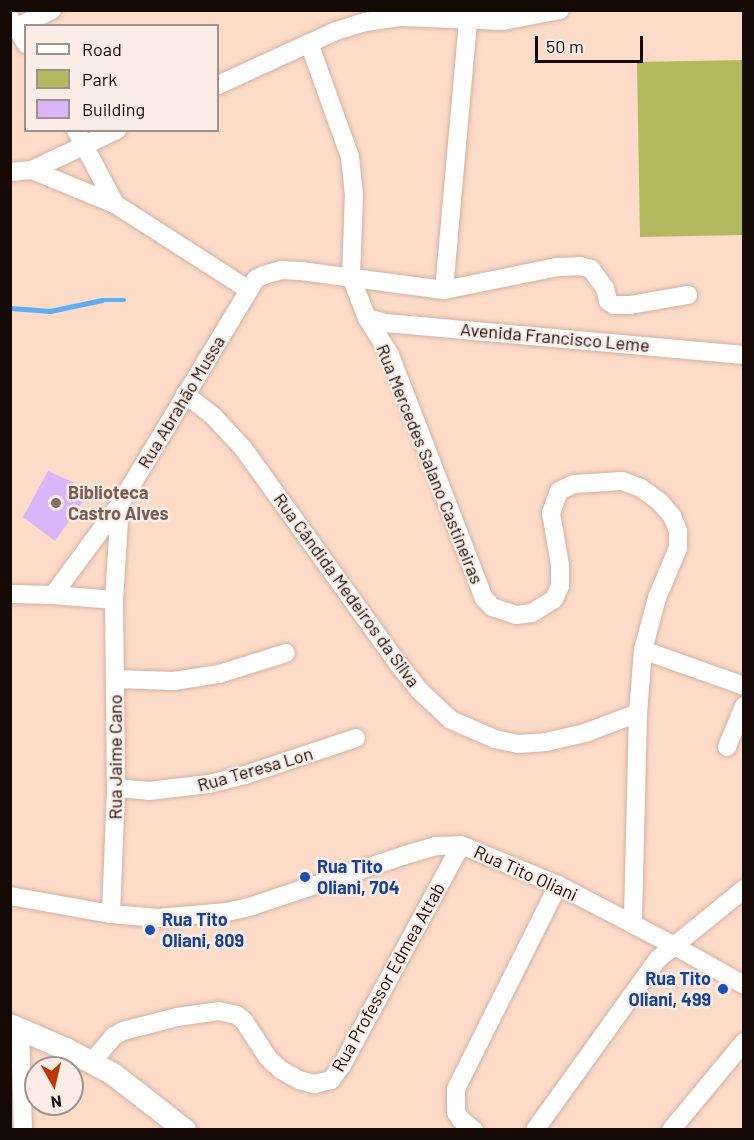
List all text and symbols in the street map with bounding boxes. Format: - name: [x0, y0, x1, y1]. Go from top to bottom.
- legend: [24, 24, 219, 132]
- scale bar: [538, 24, 646, 62]
- text: 50 m: [546, 35, 584, 57]
- text: Road: [82, 38, 122, 60]
- text: Park: [82, 68, 117, 90]
- text: Building: [82, 98, 145, 120]
- street label: Avenida Francisco Leme: [459, 318, 651, 356]
- street label: Rua Abrahão Mussa: [133, 332, 229, 472]
- street label: Rua Mercedes Salano Castineiras: [372, 341, 488, 587]
- place label: Biblioteca Castro Alves: [68, 482, 169, 524]
- street label: Rua Cândida Medeiros da Silva: [269, 489, 425, 691]
- marker: Biblioteca Castro Alves: [49, 496, 63, 510]
- street label: Rua Jaime Cano: [104, 695, 126, 819]
- street label: Rua Teresa Lon: [195, 742, 315, 796]
- street label: Rua Tito Oliani: [471, 841, 581, 905]
- place label: Rua Tito Oliani, 704: [317, 856, 400, 898]
- marker: Rua Tito Oliani, 704: [298, 870, 312, 884]
- street label: Rua Professor Edmea Attab: [327, 879, 449, 1075]
- place label: Rua Tito Oliani, 809: [162, 909, 244, 952]
- marker: Rua Tito Oliani, 809: [143, 923, 157, 937]
- place label: Rua Tito Oliani, 499: [629, 968, 711, 1010]
- marker: Rua Tito Oliani, 499: [716, 982, 730, 996]
- north arrow: [24, 1056, 84, 1116]
- text: N: [50, 1092, 63, 1112]

